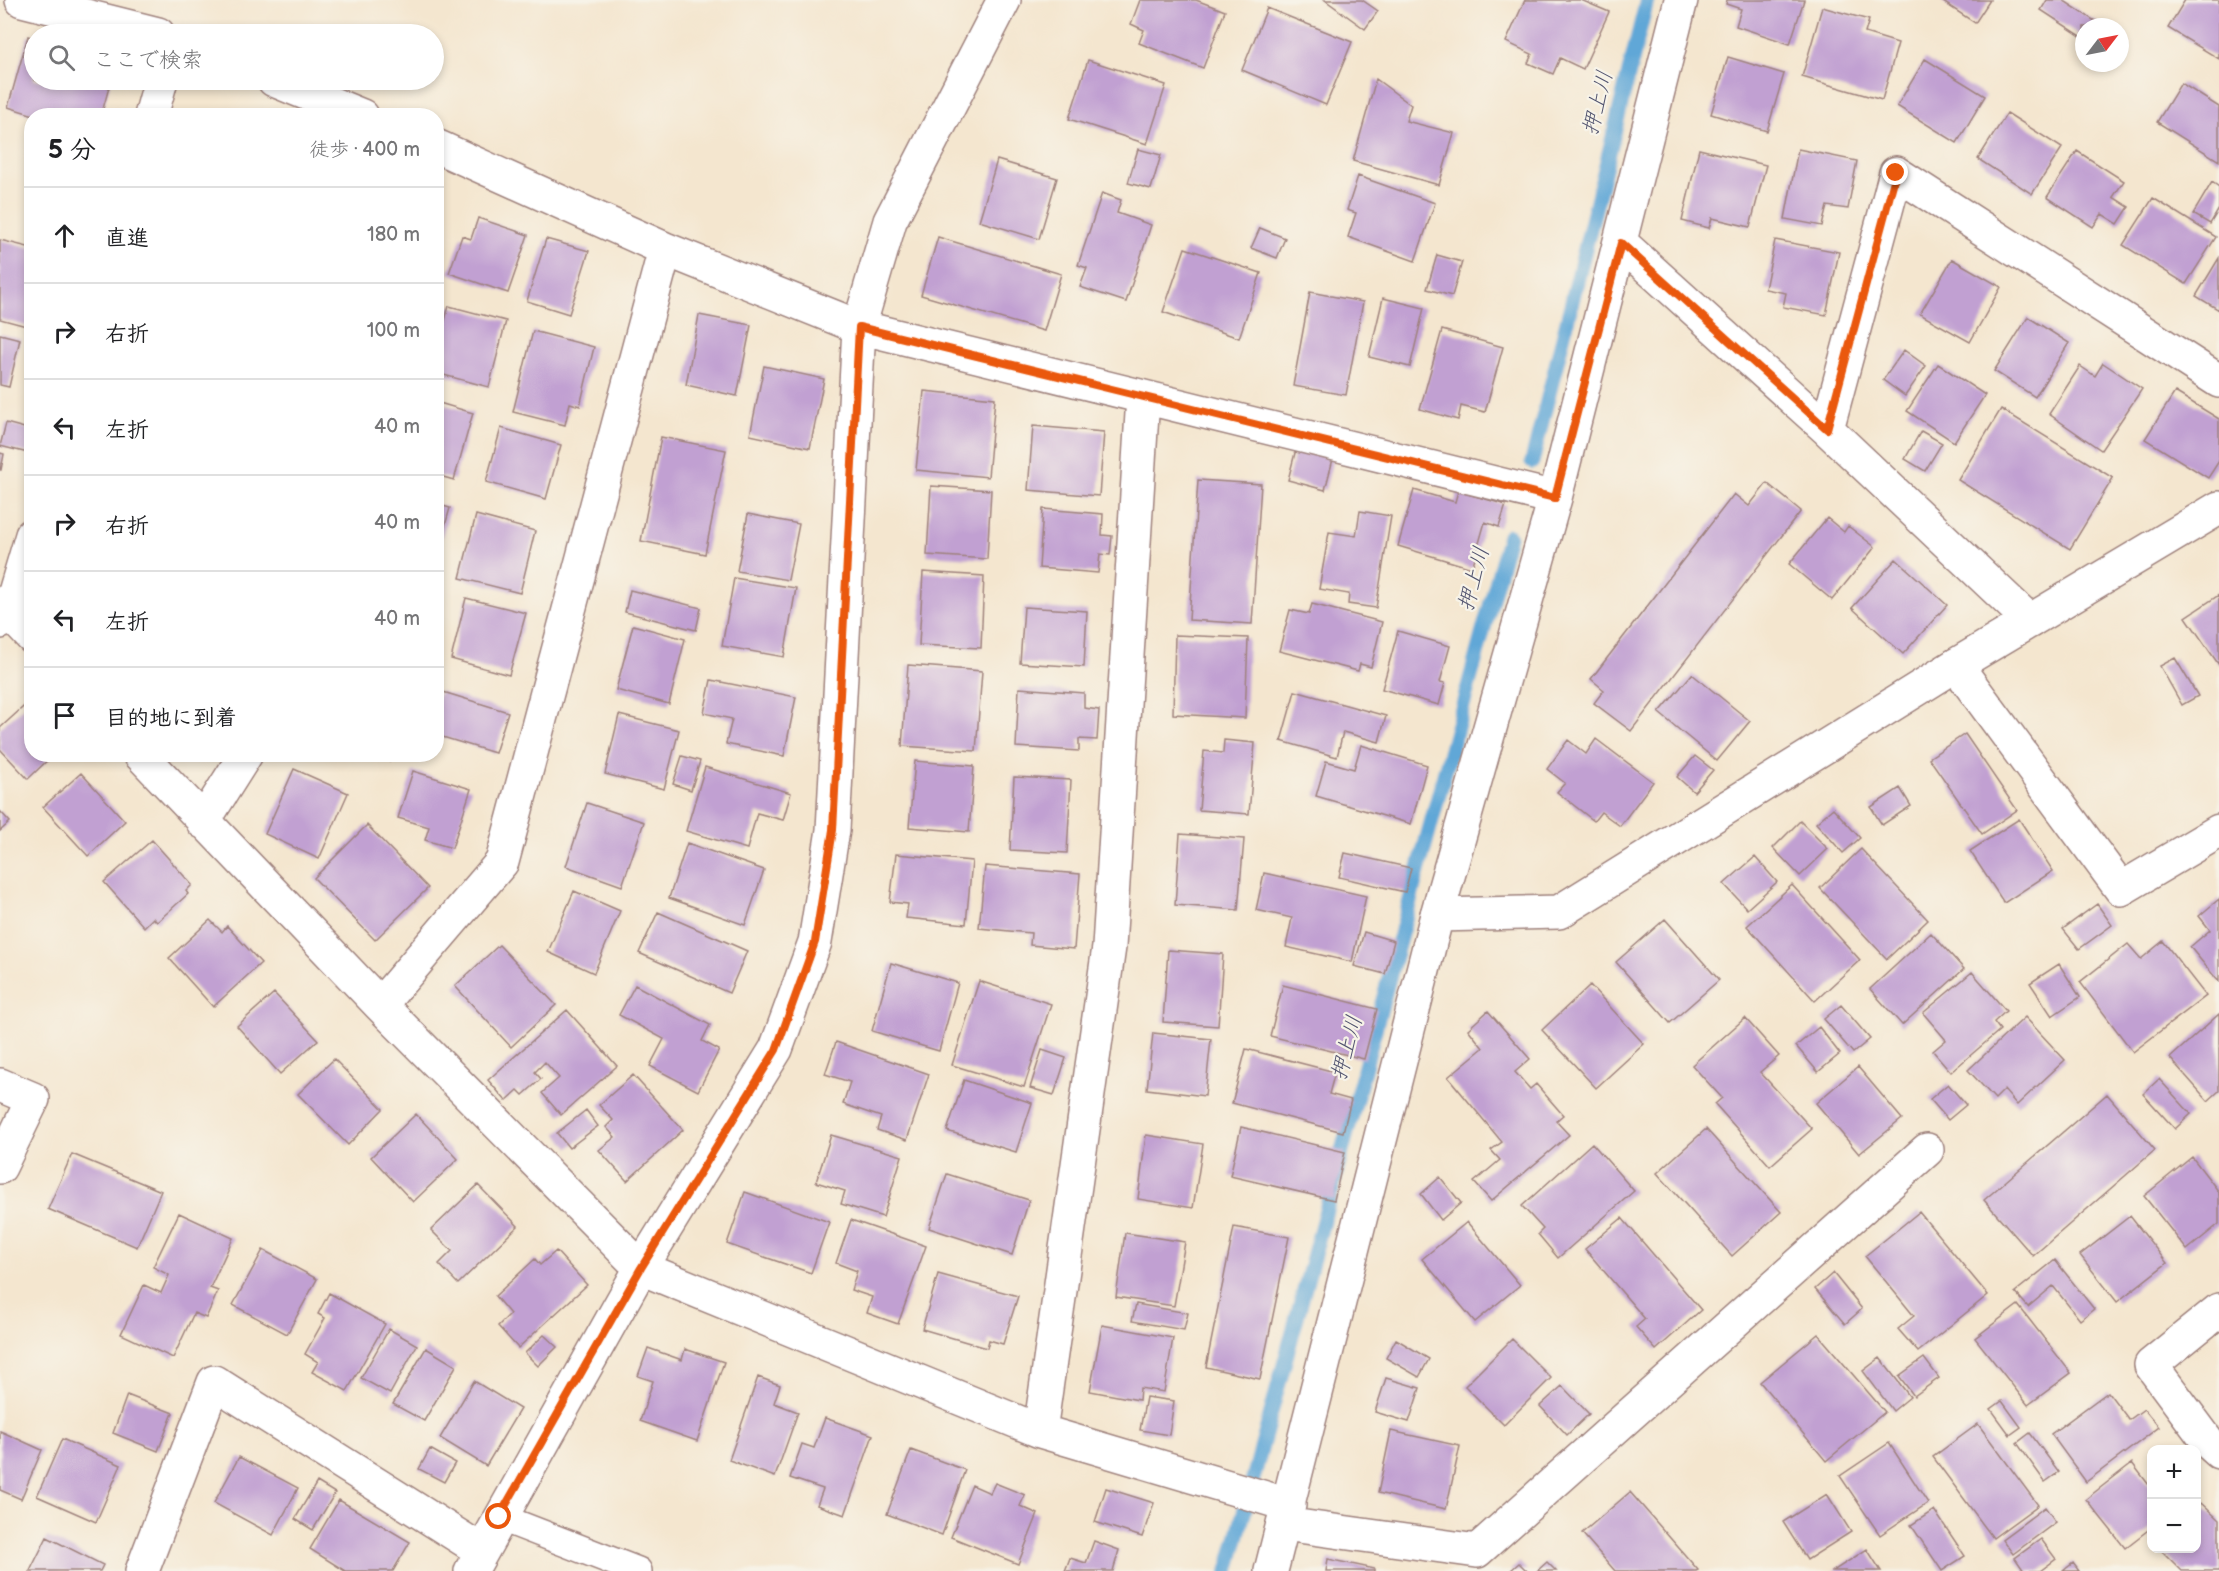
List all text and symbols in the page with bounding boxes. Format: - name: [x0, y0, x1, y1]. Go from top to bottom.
- north arrow: [2075, 18, 2129, 72]
- search box: [24, 24, 444, 90]
- icon: search: [45, 41, 78, 74]
- text: ここで検索: [93, 47, 203, 74]
- water label: 押上川: [1577, 68, 1619, 138]
- text: 5 分: [48, 135, 96, 166]
- text: 徒歩 · 400 m: [309, 138, 420, 162]
- route end: [1882, 159, 1908, 185]
- icon: ahead: [48, 219, 81, 252]
- text: 180 m: [367, 223, 420, 247]
- text: 直進: [105, 225, 149, 252]
- icon: right: [48, 315, 81, 348]
- text: 100 m: [367, 319, 420, 343]
- text: 右折: [105, 321, 149, 348]
- icon: left: [48, 411, 81, 444]
- text: 40 m: [374, 415, 420, 439]
- text: 左折: [105, 417, 149, 444]
- icon: right: [48, 507, 81, 540]
- text: 40 m: [374, 511, 420, 535]
- text: 右折: [105, 513, 149, 540]
- water label: 押上川: [1452, 544, 1496, 614]
- icon: left: [48, 603, 81, 636]
- text: 40 m: [374, 607, 420, 631]
- text: 左折: [105, 609, 149, 636]
- icon: arrive: [48, 699, 81, 732]
- text: 目的地に到着: [105, 705, 237, 732]
- water label: 押上川: [1325, 1013, 1369, 1083]
- map controls: [2147, 1445, 2201, 1553]
- button: +: [2147, 1445, 2201, 1499]
- button: −: [2147, 1499, 2201, 1553]
- route start: [485, 1503, 511, 1529]

